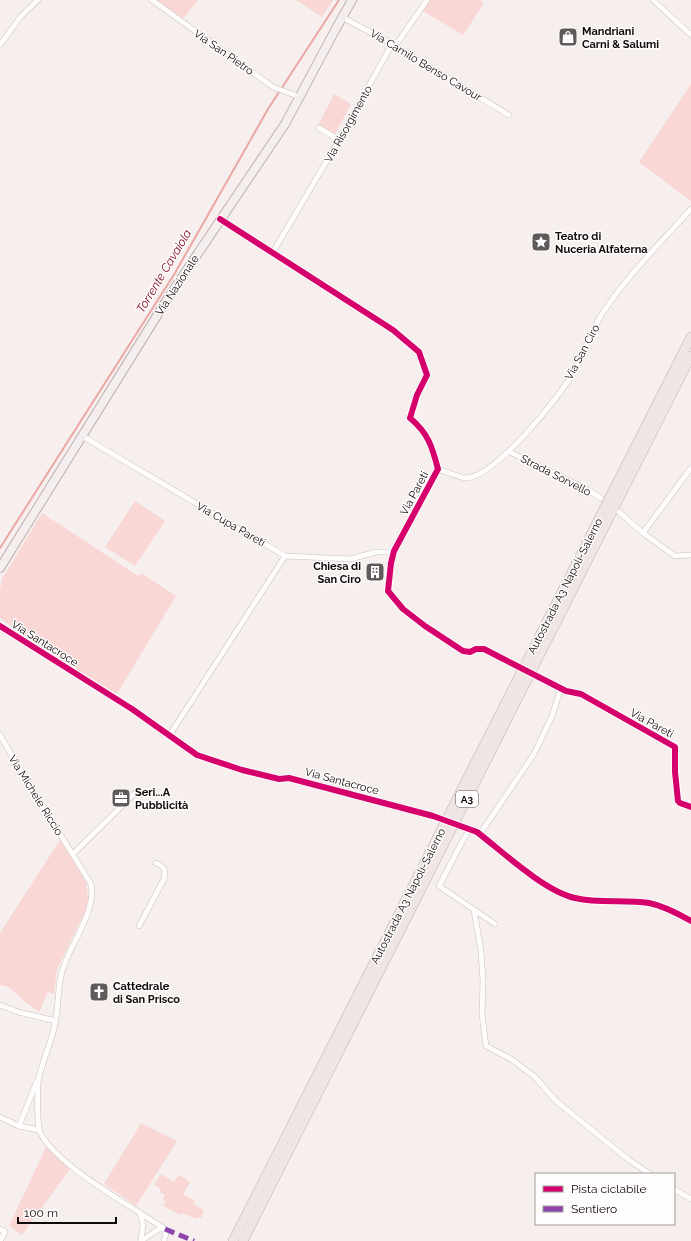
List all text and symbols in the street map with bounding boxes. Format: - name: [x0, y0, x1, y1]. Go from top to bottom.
- place label: Mandriani Carni & Salumi: [582, 25, 659, 51]
- shop icon: Mandriani Carni & Salumi: [557, 26, 579, 48]
- street label: Via San Pietro: [191, 27, 257, 78]
- street label: Via Camilo Benso Cavour: [368, 27, 484, 104]
- street label: Via Risorgimento: [322, 83, 375, 165]
- water label: Torrente Cavaiola: [134, 227, 194, 315]
- place label: Teatro di Nuceria Alfaterna: [555, 230, 648, 256]
- place icon: Teatro di Nuceria Alfaterna: [530, 231, 552, 253]
- street label: Via Nazionale: [153, 252, 202, 318]
- street label: Via San Ciro: [562, 322, 603, 382]
- street label: Strada Sorvello: [518, 452, 594, 499]
- street label: Via Pareti: [398, 469, 431, 517]
- street label: Via Cupa Pareti: [194, 499, 267, 549]
- street label: Autostrada A3 Napoli-Salerno: [525, 516, 606, 656]
- place label: Chiesa di San Ciro: [313, 560, 361, 586]
- building icon: Chiesa di San Ciro: [364, 561, 386, 583]
- street label: Via Santacroce: [9, 618, 81, 669]
- street label: Via Pareti: [628, 706, 676, 741]
- street label: Via Michele Riccio: [6, 753, 66, 838]
- street label: Via Santacroce: [303, 765, 381, 798]
- place label: Seri...A Pubblicità: [135, 786, 188, 812]
- office icon: Seri...A Pubblicità: [110, 787, 132, 809]
- road number: A3: [456, 791, 478, 807]
- street label: Autostrada A3 Napoli-Salerno: [368, 826, 449, 966]
- place label: Cattedrale di San Prisco: [113, 980, 180, 1006]
- church icon: Cattedrale di San Prisco: [88, 981, 110, 1003]
- legend: [535, 1173, 675, 1225]
- text: Pista ciclabile: [571, 1182, 646, 1196]
- scale bar: [18, 1199, 116, 1225]
- text: Sentiero: [571, 1202, 617, 1216]
- text: 100 m: [24, 1206, 58, 1220]

